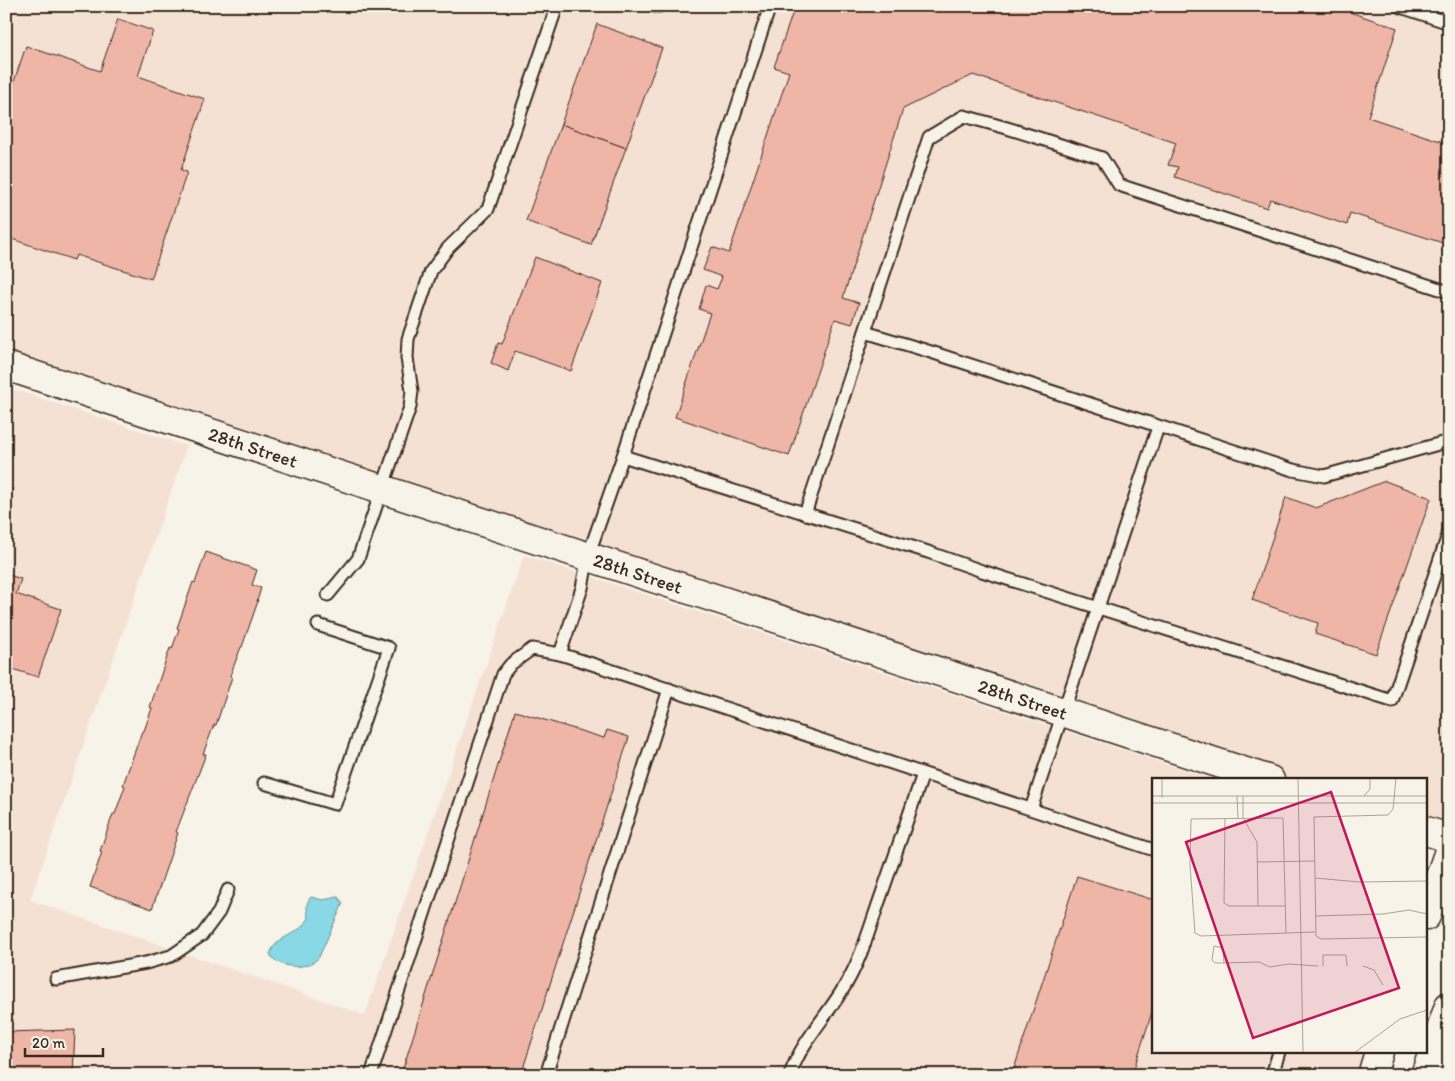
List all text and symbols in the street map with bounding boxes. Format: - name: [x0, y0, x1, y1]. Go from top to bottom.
- street label: 28th Street: [206, 422, 300, 472]
- street label: 28th Street: [591, 548, 685, 598]
- street label: 28th Street: [975, 674, 1070, 724]
- inset map: [1152, 778, 1428, 1054]
- scale bar: [25, 1026, 102, 1058]
- text: 20 m: [32, 1034, 66, 1052]

